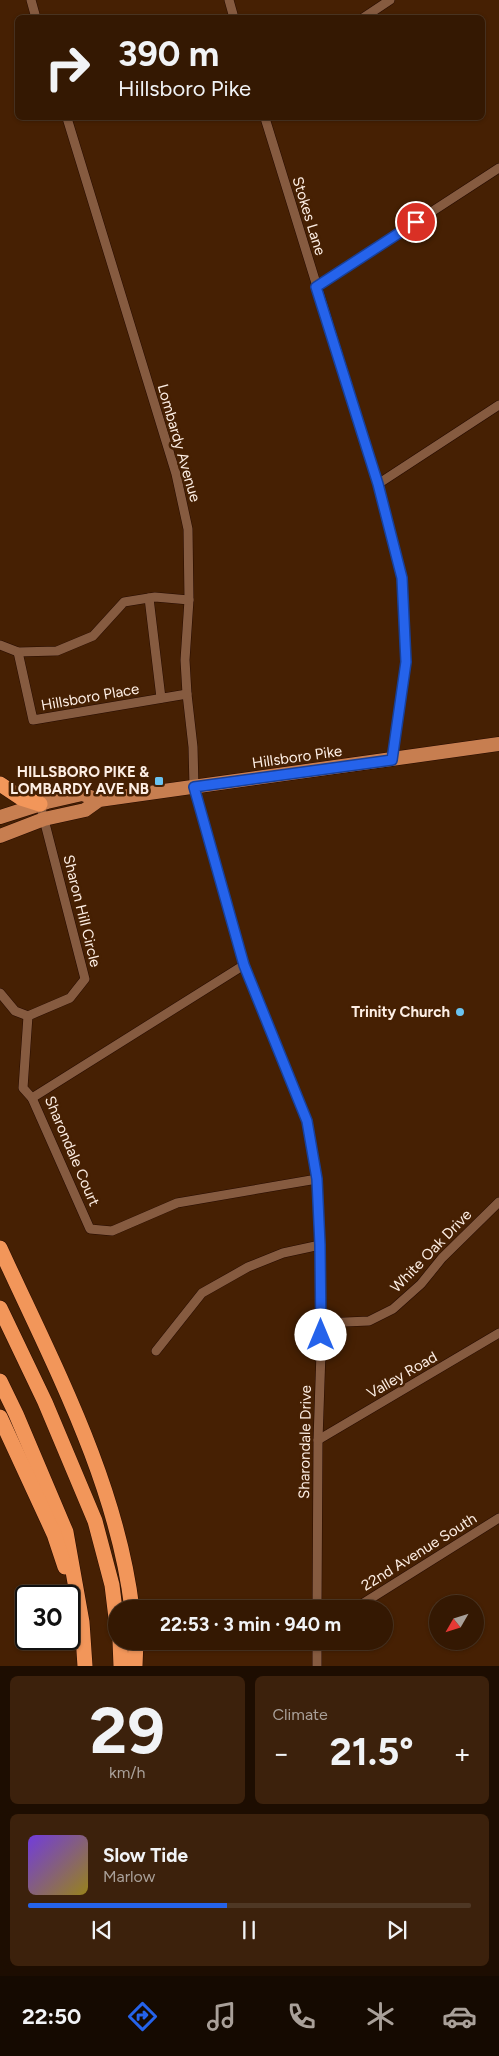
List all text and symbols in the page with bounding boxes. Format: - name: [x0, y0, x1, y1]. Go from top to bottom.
- text: 390 m: [118, 33, 219, 75]
- icon: right: [35, 35, 100, 100]
- text: Hillsboro Pike: [118, 75, 251, 102]
- street label: Stokes Lane: [288, 174, 330, 258]
- pin: [395, 201, 437, 243]
- icon: arrive: [402, 208, 430, 236]
- street label: Lombardy Avenue: [154, 382, 204, 504]
- street label: Hillsboro Place: [40, 680, 140, 714]
- street label: Hillsboro Pike: [251, 742, 343, 772]
- place label: HILLSBORO PIKE & LOMBARDY AVE NB: [10, 763, 149, 798]
- marker: HILLSBORO PIKE & LOMBARDY AVE NB: [153, 775, 165, 787]
- street label: Sharon Hill Circle: [59, 853, 105, 969]
- place label: Trinity Church: [351, 1003, 450, 1021]
- marker: Trinity Church: [454, 1006, 466, 1018]
- street label: Sharondale Court: [41, 1093, 103, 1209]
- street label: White Oak Drive: [387, 1206, 475, 1296]
- position arrow: [294, 1308, 346, 1360]
- street label: Valley Road: [364, 1348, 440, 1402]
- street label: Sharondale Drive: [295, 1385, 315, 1499]
- street label: 22nd Avenue South: [358, 1509, 480, 1595]
- speed limit sign: 30: [15, 1585, 80, 1650]
- north arrow: [429, 1595, 484, 1650]
- map controls: [429, 1595, 484, 1650]
- text: 22:53 · 3 min · 940 m: [160, 1613, 341, 1636]
- text: 29: [90, 1691, 165, 1769]
- text: Climate: [273, 1705, 328, 1724]
- text: 21.5°: [330, 1729, 414, 1775]
- text: −: [273, 1736, 290, 1770]
- text: +: [454, 1736, 471, 1770]
- text: km/h: [109, 1763, 146, 1782]
- text: Slow Tide: [103, 1844, 188, 1867]
- text: Marlow: [103, 1867, 155, 1886]
- icon: previous: [88, 1916, 116, 1944]
- icon: pause: [235, 1916, 263, 1944]
- icon: next: [383, 1916, 411, 1944]
- icon: directions: [125, 1999, 160, 2034]
- icon: music: [204, 1999, 239, 2034]
- icon: phone: [284, 1999, 319, 2034]
- icon: climate: [363, 1999, 398, 2034]
- icon: car: [442, 1999, 477, 2034]
- text: 22:50: [22, 2003, 81, 2030]

